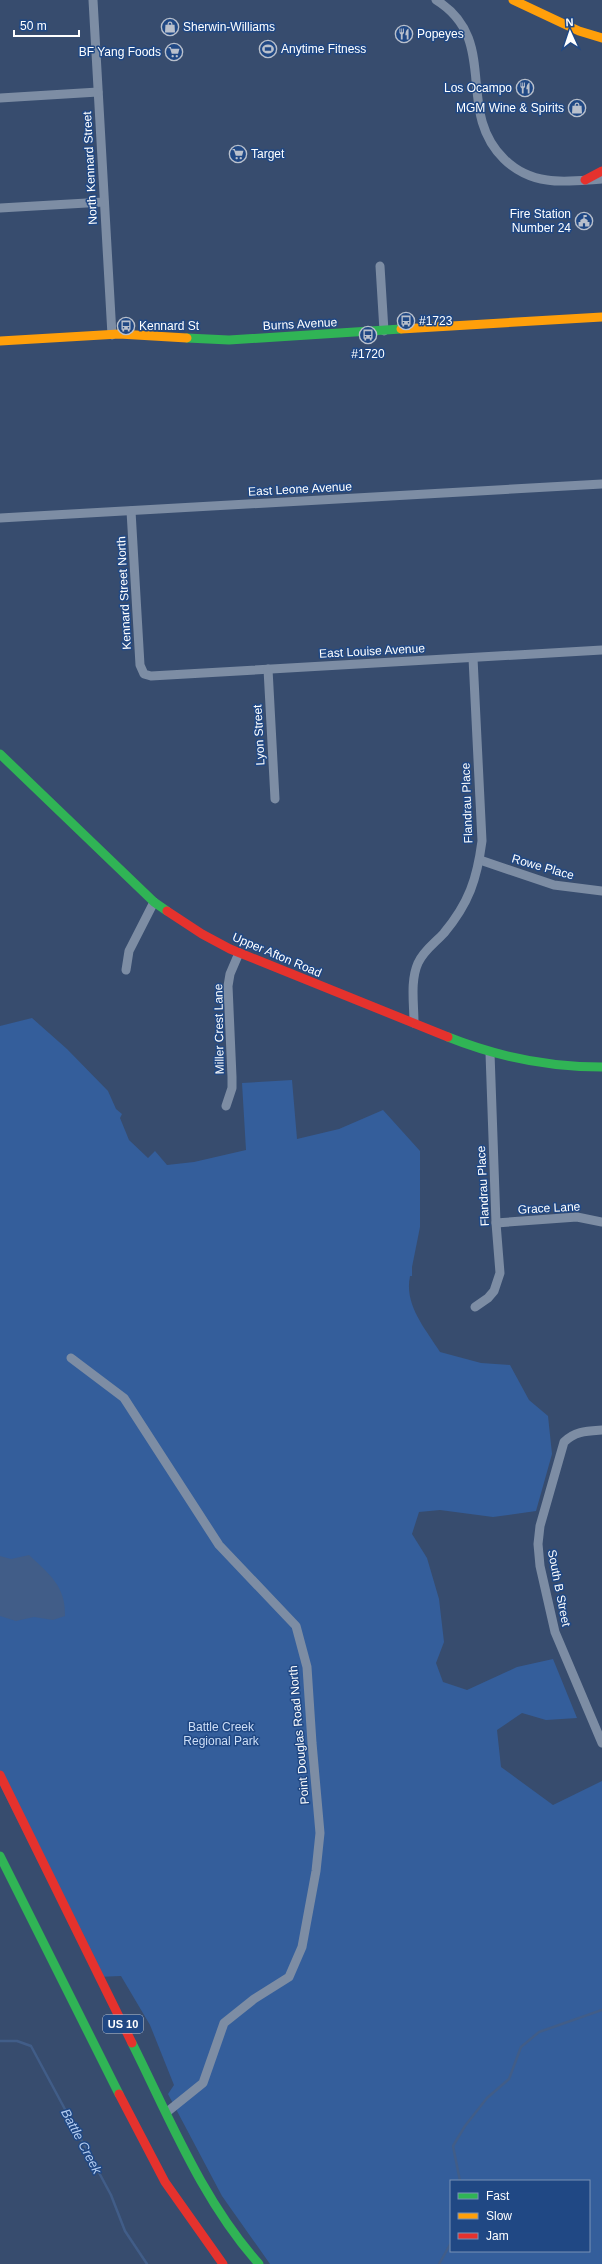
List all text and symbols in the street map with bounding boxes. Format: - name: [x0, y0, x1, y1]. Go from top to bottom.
- scale bar: [14, 12, 79, 38]
- north arrow: [550, 12, 590, 52]
- text: N: [565, 16, 574, 28]
- shop icon: Sherwin-Williams: [160, 17, 180, 37]
- text: 50 m: [20, 19, 47, 33]
- place label: Sherwin-Williams: [183, 20, 275, 34]
- restaurant icon: Popeyes: [394, 24, 414, 44]
- place label: Popeyes: [417, 27, 464, 41]
- sports icon: Anytime Fitness: [258, 39, 278, 59]
- supermarket icon: BF Yang Foods: [164, 42, 184, 62]
- place label: Anytime Fitness: [281, 42, 366, 56]
- place label: BF Yang Foods: [79, 45, 161, 59]
- restaurant icon: Los Ocampo: [515, 78, 535, 98]
- place label: Los Ocampo: [444, 81, 512, 95]
- shop icon: MGM Wine & Spirits: [567, 98, 587, 118]
- place label: MGM Wine & Spirits: [456, 101, 564, 115]
- street label: North Kennard Street: [80, 110, 100, 225]
- supermarket icon: Target: [228, 144, 248, 164]
- place label: Target: [251, 147, 285, 161]
- place label: Fire Station Number 24: [510, 207, 571, 235]
- public building icon: Fire Station Number 24: [574, 211, 594, 231]
- bus stop icon: #1723: [396, 311, 416, 331]
- place label: #1723: [419, 314, 453, 328]
- street label: Burns Avenue: [262, 315, 338, 333]
- bus stop icon: Kennard St: [116, 316, 136, 336]
- place label: Kennard St: [139, 319, 200, 333]
- bus stop icon: #1720: [358, 325, 378, 345]
- place label: #1720: [351, 347, 385, 361]
- street label: East Leone Avenue: [248, 479, 353, 499]
- street label: Kennard Street North: [114, 536, 134, 650]
- street label: East Louise Avenue: [319, 641, 426, 661]
- street label: Lyon Street: [250, 704, 268, 766]
- street label: Flandrau Place: [459, 762, 475, 844]
- street label: Rowe Place: [510, 851, 576, 883]
- street label: Upper Afton Road: [230, 930, 324, 980]
- street label: Miller Crest Lane: [211, 983, 227, 1074]
- street label: Flandrau Place: [474, 1145, 492, 1227]
- street label: Grace Lane: [517, 1199, 581, 1217]
- street label: South B Street: [545, 1548, 573, 1628]
- street label: Point Douglas Road North: [286, 1665, 312, 1805]
- park label: Battle Creek Regional Park: [183, 1720, 260, 1748]
- road number: US 10: [103, 2015, 143, 2033]
- water label: Battle Creek: [58, 2106, 106, 2178]
- legend: [450, 2180, 590, 2252]
- text: Fast: [486, 2189, 510, 2203]
- text: Slow: [486, 2209, 512, 2223]
- text: Jam: [486, 2229, 509, 2243]

